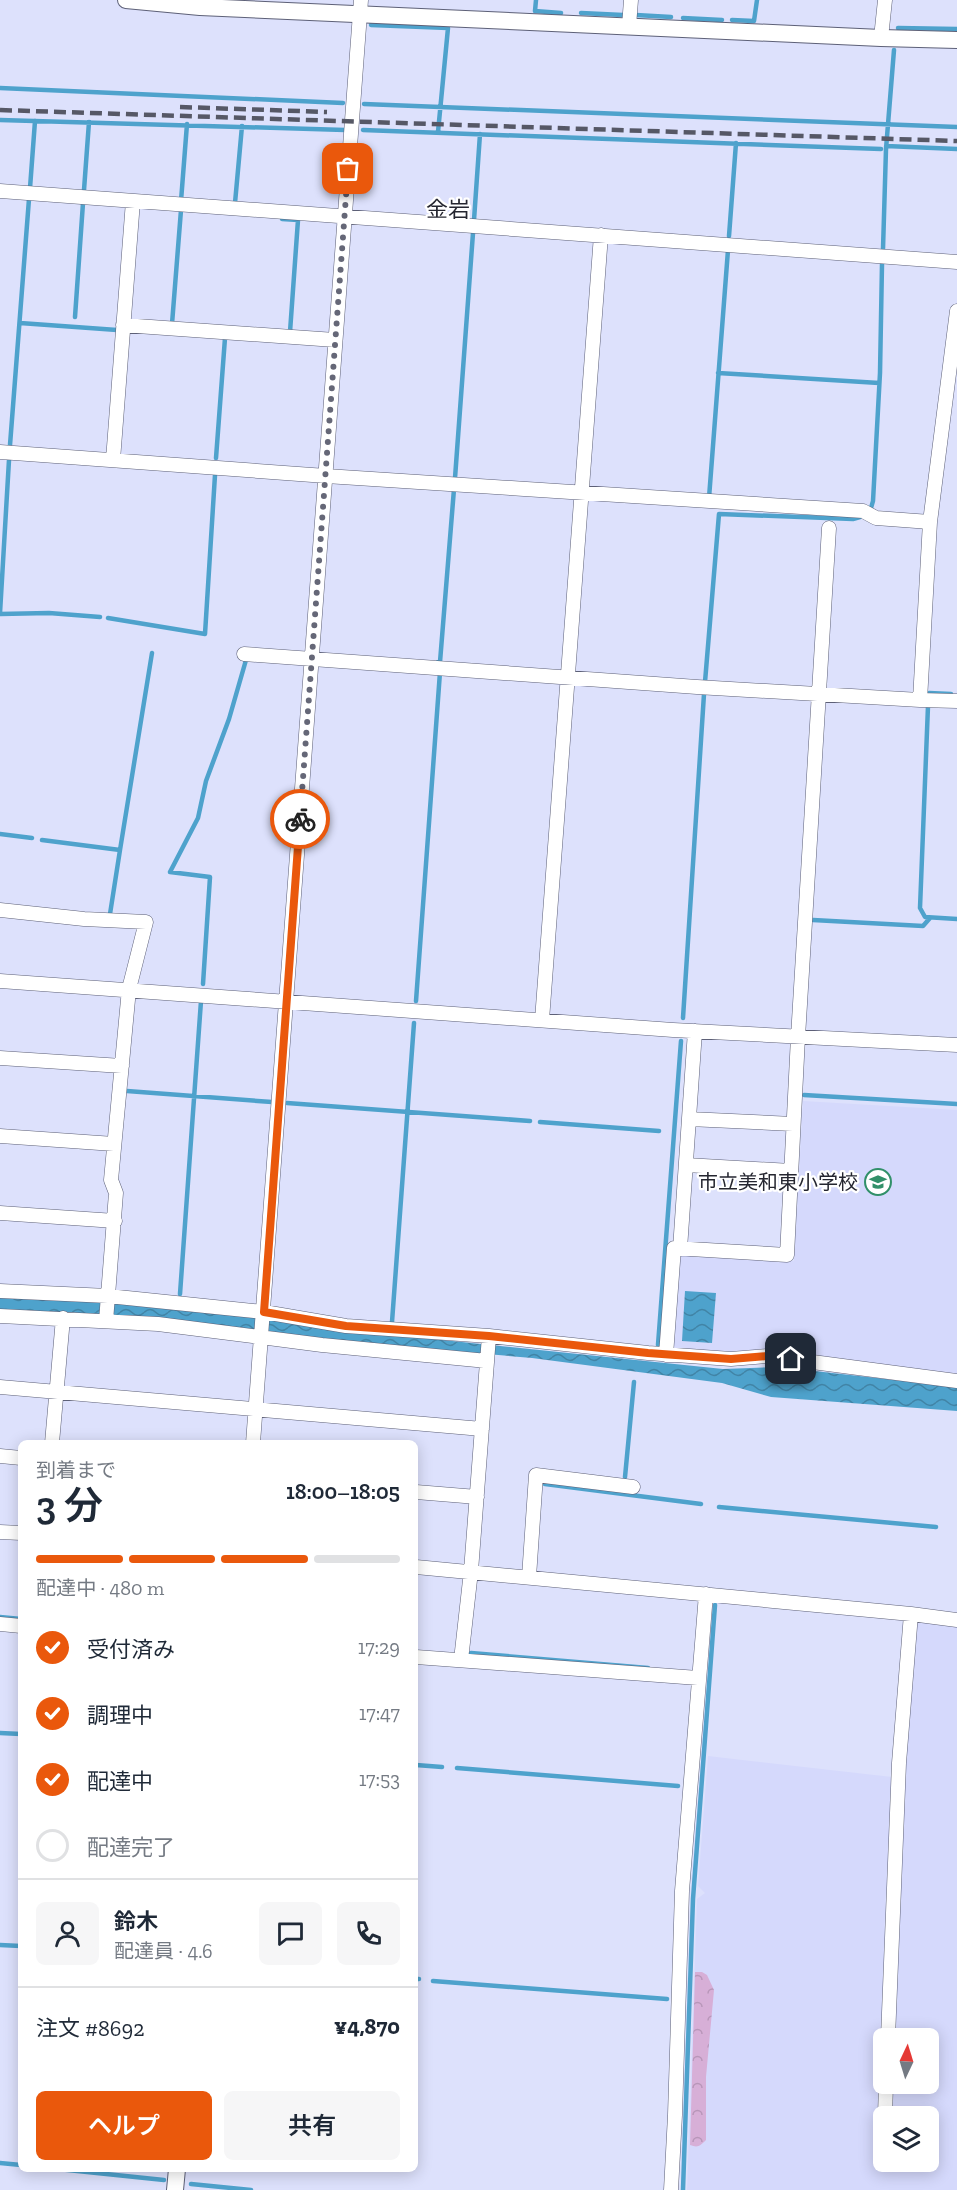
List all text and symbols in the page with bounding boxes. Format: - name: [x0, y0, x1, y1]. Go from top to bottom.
- pin: [322, 143, 373, 194]
- icon: bag: [331, 152, 364, 185]
- district label: 金岩: [426, 196, 470, 223]
- courier: [270, 789, 330, 849]
- icon: bike: [284, 803, 317, 836]
- school or university icon: 市立美和東小学校: [863, 1167, 893, 1197]
- place label: 市立美和東小学校: [698, 1170, 858, 1194]
- pin: [765, 1333, 816, 1384]
- icon: home: [774, 1342, 807, 1375]
- text: 到着まで: [36, 1458, 116, 1482]
- text: 18:00–18:05: [286, 1478, 400, 1505]
- text: 3 分: [36, 1482, 103, 1529]
- text: 配達中 · 480 m: [36, 1576, 164, 1600]
- icon: check: [36, 1631, 69, 1664]
- text: 17:29: [358, 1635, 400, 1659]
- text: 受付済み: [87, 1636, 175, 1663]
- icon: check: [36, 1697, 69, 1730]
- text: 17:47: [359, 1701, 400, 1725]
- text: 調理中: [87, 1702, 153, 1729]
- icon: check: [36, 1763, 69, 1796]
- text: 17:53: [359, 1767, 400, 1791]
- text: 配達中: [87, 1768, 153, 1795]
- text: 配達完了: [87, 1834, 175, 1861]
- button: person: [36, 1902, 99, 1965]
- button: chat: [259, 1902, 322, 1965]
- button: phone: [337, 1902, 400, 1965]
- text: 鈴木: [114, 1908, 158, 1935]
- text: 配達員 · 4.6: [114, 1939, 213, 1963]
- text: ¥4,870: [334, 2013, 400, 2040]
- text: 注文 #8692: [36, 2015, 145, 2042]
- north arrow: [873, 2028, 939, 2094]
- map controls: [873, 2028, 939, 2172]
- button: ヘルプ: [36, 2091, 212, 2160]
- button: 共有: [224, 2091, 400, 2160]
- button: layers: [873, 2106, 939, 2172]

